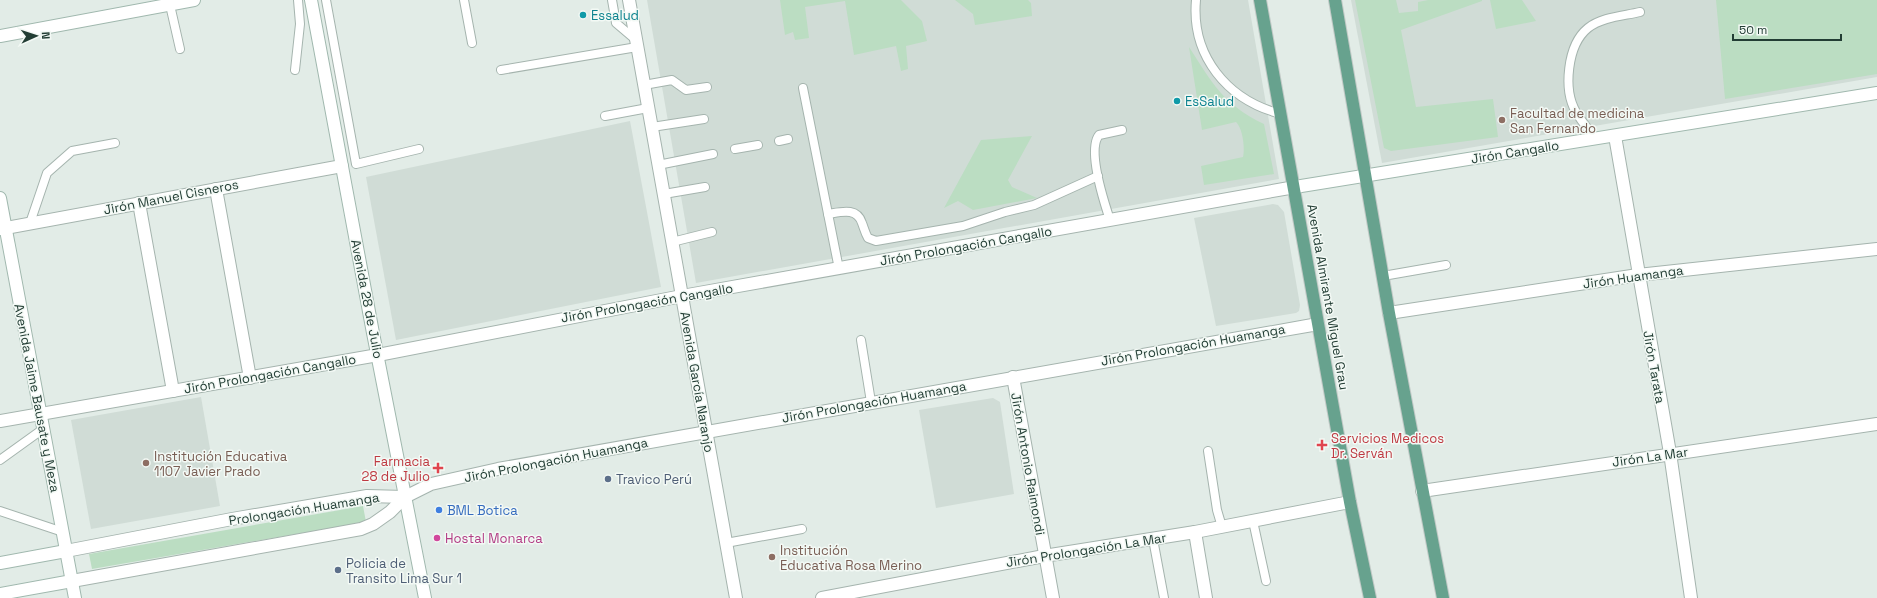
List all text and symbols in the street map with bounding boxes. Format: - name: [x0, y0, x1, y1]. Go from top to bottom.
- place label: Essalud: [591, 7, 639, 24]
- marker: Essalud: [578, 10, 588, 20]
- north arrow: [16, 16, 56, 56]
- scale bar: [1733, 16, 1841, 42]
- text: 50 m: [1739, 22, 1767, 38]
- text: N: [39, 31, 53, 40]
- place label: EsSalud: [1185, 93, 1234, 110]
- marker: EsSalud: [1172, 96, 1182, 106]
- place label: Facultad de medicina San Fernando: [1510, 105, 1645, 137]
- marker: Facultad de medicina San Fernando: [1497, 115, 1507, 125]
- street label: Jirón Cangallo: [1470, 137, 1560, 167]
- street label: Jirón Manuel Cisneros: [102, 176, 240, 218]
- street label: Avenida Almirante Miguel Grau: [1303, 203, 1353, 391]
- street label: Jirón Prolongación Cangallo: [879, 222, 1053, 270]
- street label: Avenida 28 de Julio: [347, 238, 387, 360]
- street label: Jirón Huamanga: [1582, 261, 1685, 292]
- street label: Jirón Prolongación Cangallo: [560, 279, 734, 327]
- street label: Avenida Jaime Bausate y Meza: [10, 302, 64, 494]
- street label: Avenida García Naranjo: [676, 310, 718, 454]
- street label: Jirón Prolongación Huamanga: [1099, 320, 1287, 370]
- street label: Jirón Tarata: [1639, 329, 1669, 405]
- street label: Jirón Prolongación Cangallo: [183, 350, 357, 398]
- street label: Jirón Prolongación Huamanga: [780, 377, 968, 427]
- street label: Jirón Antonio Raimondi: [1007, 391, 1049, 537]
- place label: Servicios Medicos Dr. Serván: [1331, 430, 1444, 462]
- street label: Jirón Prolongación Huamanga: [463, 434, 650, 486]
- marker: Servicios Medicos Dr. Serván: [1316, 439, 1328, 451]
- street label: Jirón La Mar: [1611, 443, 1689, 471]
- place label: Institución Educativa 1107 Javier Prado: [154, 448, 288, 480]
- place label: Farmacia 28 de Julio: [362, 453, 431, 485]
- marker: Institución Educativa 1107 Javier Prado: [141, 458, 151, 468]
- marker: Farmacia 28 de Julio: [433, 463, 443, 473]
- place label: Travico Perú: [616, 471, 692, 488]
- marker: Travico Perú: [603, 474, 613, 484]
- street label: Prolongación Huamanga: [228, 489, 381, 529]
- place label: BML Botica: [447, 502, 518, 519]
- marker: BML Botica: [434, 505, 444, 515]
- street label: Jirón Prolongación La Mar: [1005, 529, 1167, 571]
- place label: Hostal Monarca: [445, 530, 543, 547]
- marker: Hostal Monarca: [432, 533, 442, 543]
- place label: Institución Educativa Rosa Merino: [780, 542, 922, 574]
- marker: Institución Educativa Rosa Merino: [767, 552, 777, 562]
- place label: Policia de Transito Lima Sur 1: [346, 555, 462, 587]
- marker: Policia de Transito Lima Sur 1: [333, 565, 343, 575]

